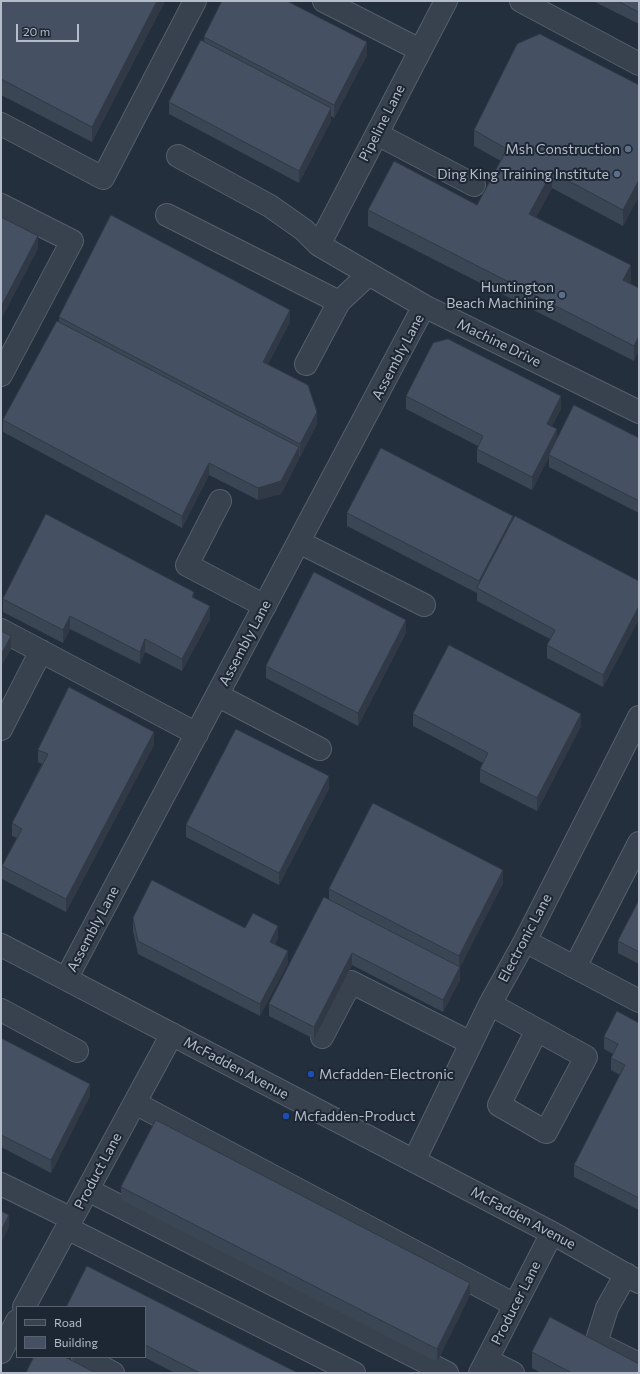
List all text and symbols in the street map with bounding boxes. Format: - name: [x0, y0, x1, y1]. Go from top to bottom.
- scale bar: [18, 16, 81, 42]
- text: 20 m: [23, 24, 50, 38]
- street label: Pipeline Lane: [355, 82, 409, 164]
- place label: Msh Construction: [505, 141, 620, 157]
- marker: Msh Construction: [623, 144, 633, 154]
- place label: Ding King Training Institute: [437, 166, 609, 182]
- marker: Ding King Training Institute: [612, 169, 622, 179]
- place label: Huntington Beach Machining: [446, 279, 554, 312]
- marker: Huntington Beach Machining: [557, 290, 567, 300]
- street label: Assembly Lane: [368, 311, 428, 403]
- street label: Machine Drive: [454, 315, 544, 371]
- street label: Assembly Lane: [215, 597, 275, 689]
- street label: Assembly Lane: [63, 883, 123, 975]
- street label: Electronic Lane: [495, 891, 555, 985]
- street label: McFadden Avenue: [181, 1033, 291, 1103]
- place label: Mcfadden-Electronic: [319, 1066, 454, 1082]
- marker: Mcfadden-Electronic: [306, 1069, 316, 1079]
- place label: Mcfadden-Product: [294, 1108, 416, 1124]
- marker: Mcfadden-Product: [281, 1111, 291, 1121]
- street label: Product Lane: [71, 1130, 125, 1212]
- street label: McFadden Avenue: [468, 1183, 578, 1253]
- street label: Producer Lane: [488, 1258, 544, 1348]
- legend: [16, 1306, 146, 1358]
- text: Road: [54, 1315, 82, 1329]
- text: Building: [54, 1335, 98, 1349]

